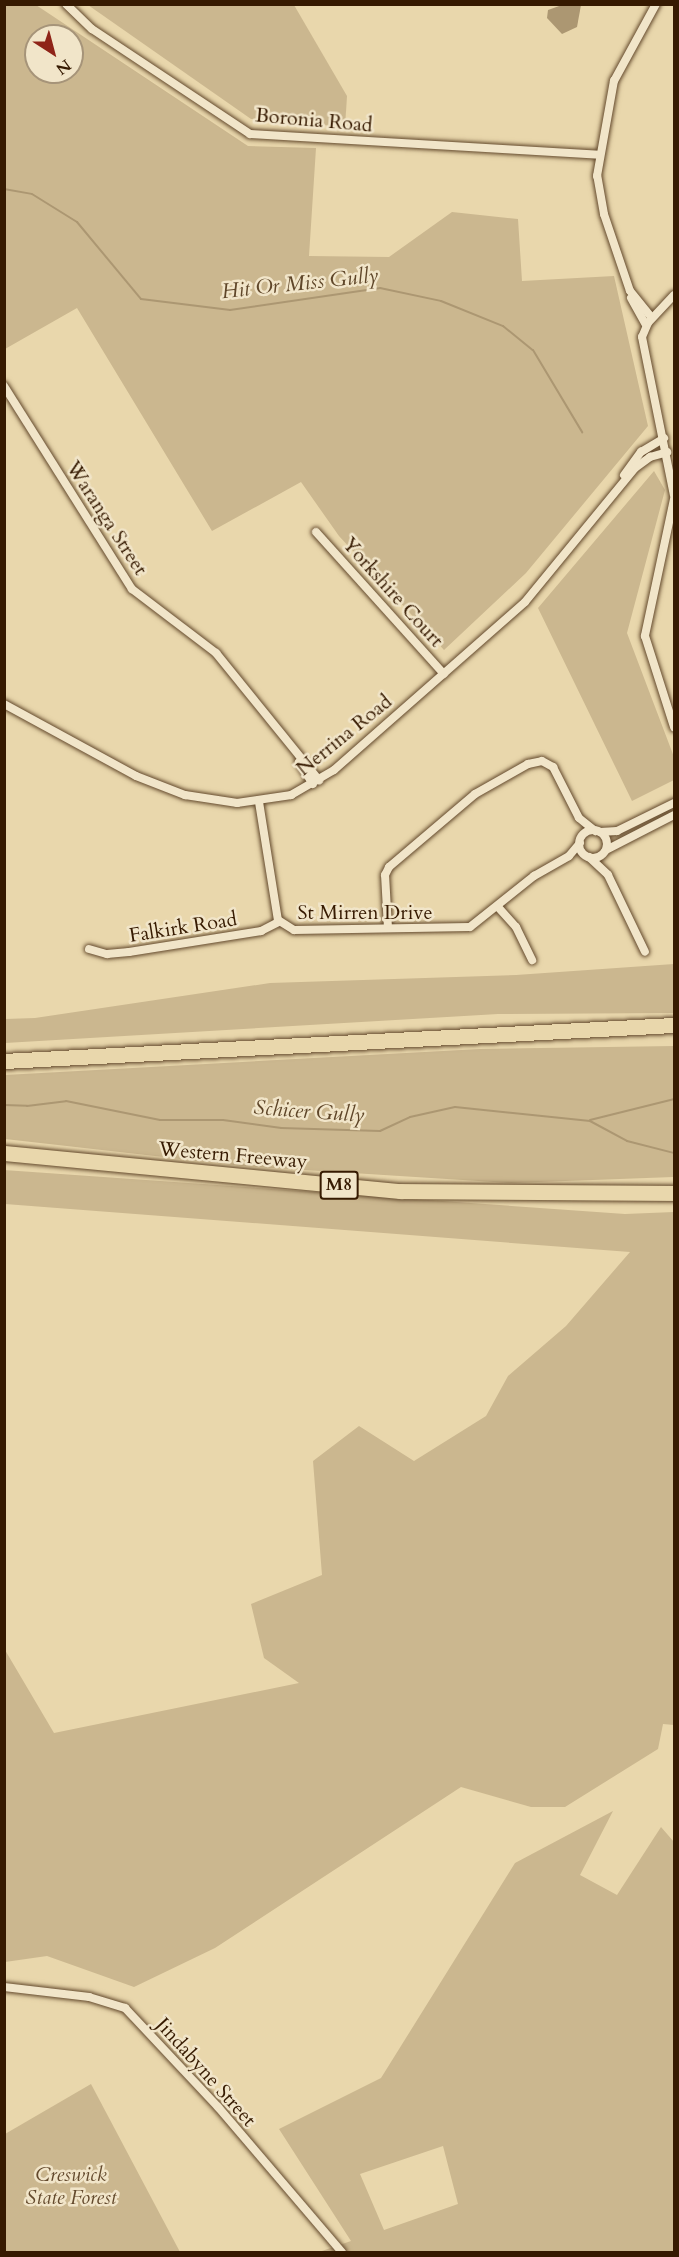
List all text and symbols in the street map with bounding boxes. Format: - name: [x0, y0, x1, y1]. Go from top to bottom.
- north arrow: [24, 24, 84, 84]
- text: N: [51, 54, 75, 80]
- street label: Boronia Road: [254, 103, 374, 137]
- water label: Hit Or Miss Gully: [220, 263, 380, 305]
- street label: Waranga Street: [61, 456, 153, 580]
- street label: Yorkshire Court: [337, 532, 449, 652]
- street label: Nerrina Road: [291, 689, 397, 781]
- street label: St Mirren Drive: [298, 900, 432, 924]
- street label: Falkirk Road: [127, 907, 239, 947]
- water label: Schicer Gully: [253, 1096, 365, 1128]
- street label: Western Freeway: [158, 1137, 308, 1173]
- road number: M8: [320, 1170, 358, 1200]
- street label: Jindabyne Street: [151, 2013, 261, 2131]
- park label: Creswick State Forest: [26, 2163, 116, 2210]

